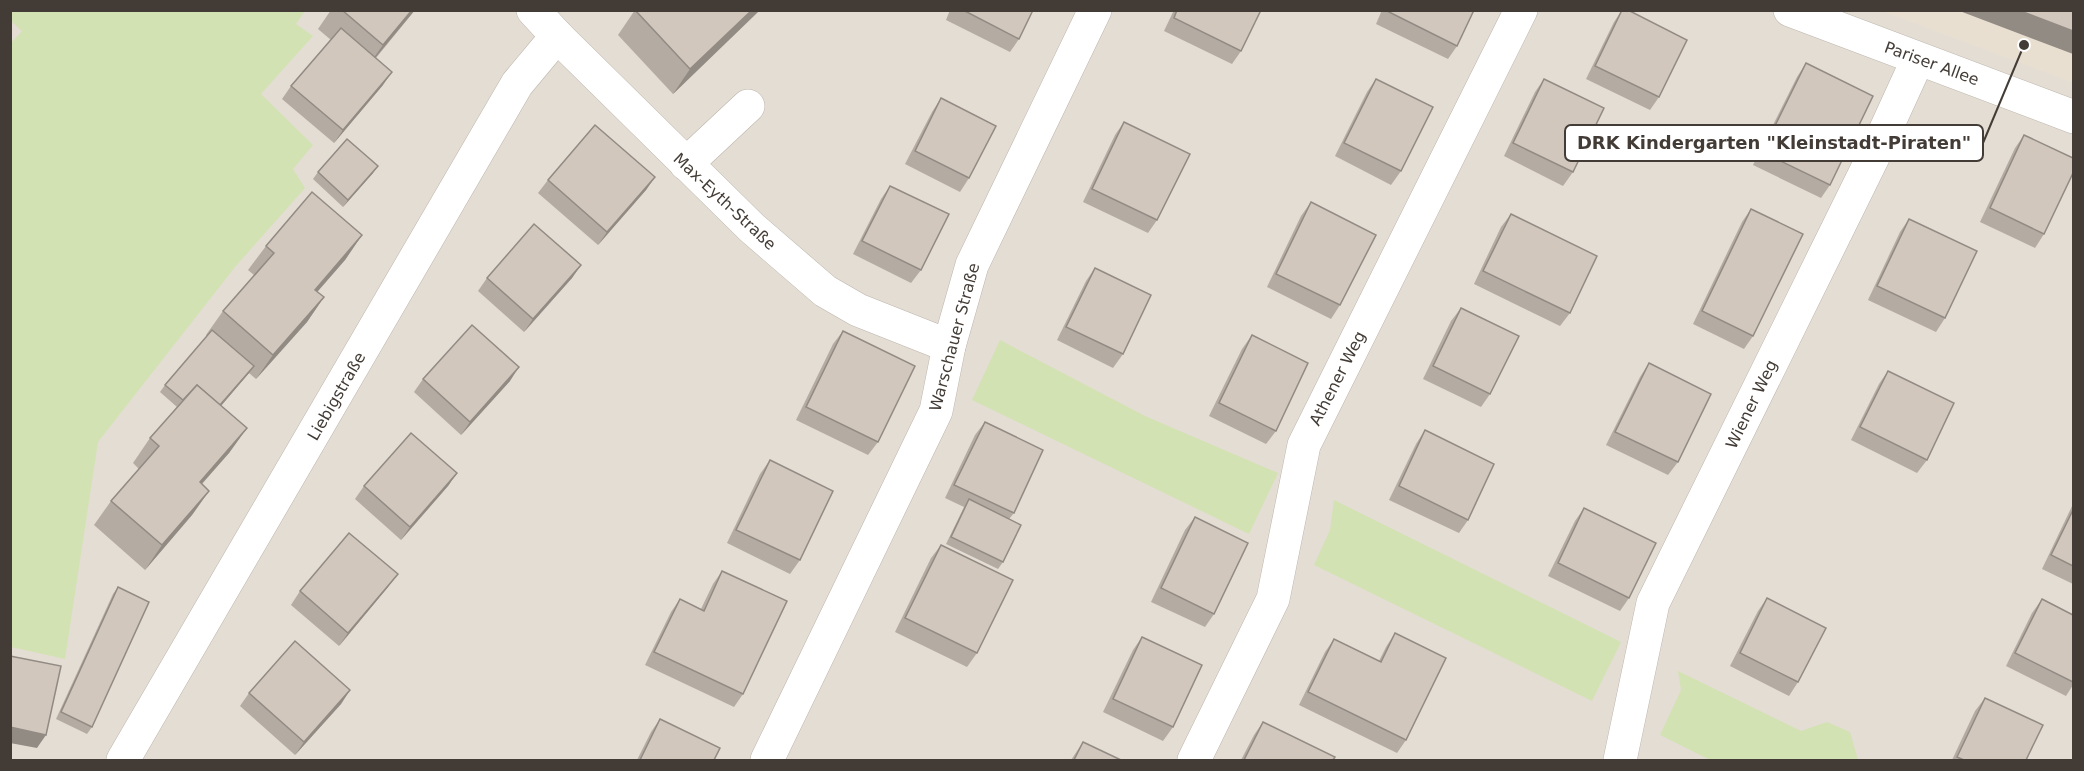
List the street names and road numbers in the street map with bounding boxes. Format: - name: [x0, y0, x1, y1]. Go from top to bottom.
- street label: Pariser Allee: [1882, 38, 1982, 89]
- street label: Max-Eyth-Straße: [669, 149, 780, 254]
- street label: Warschauer Straße: [926, 261, 983, 413]
- street label: Athener Weg: [1305, 328, 1369, 429]
- street label: Liebigstraße: [303, 349, 369, 444]
- street label: Wiener Weg: [1722, 357, 1781, 452]

